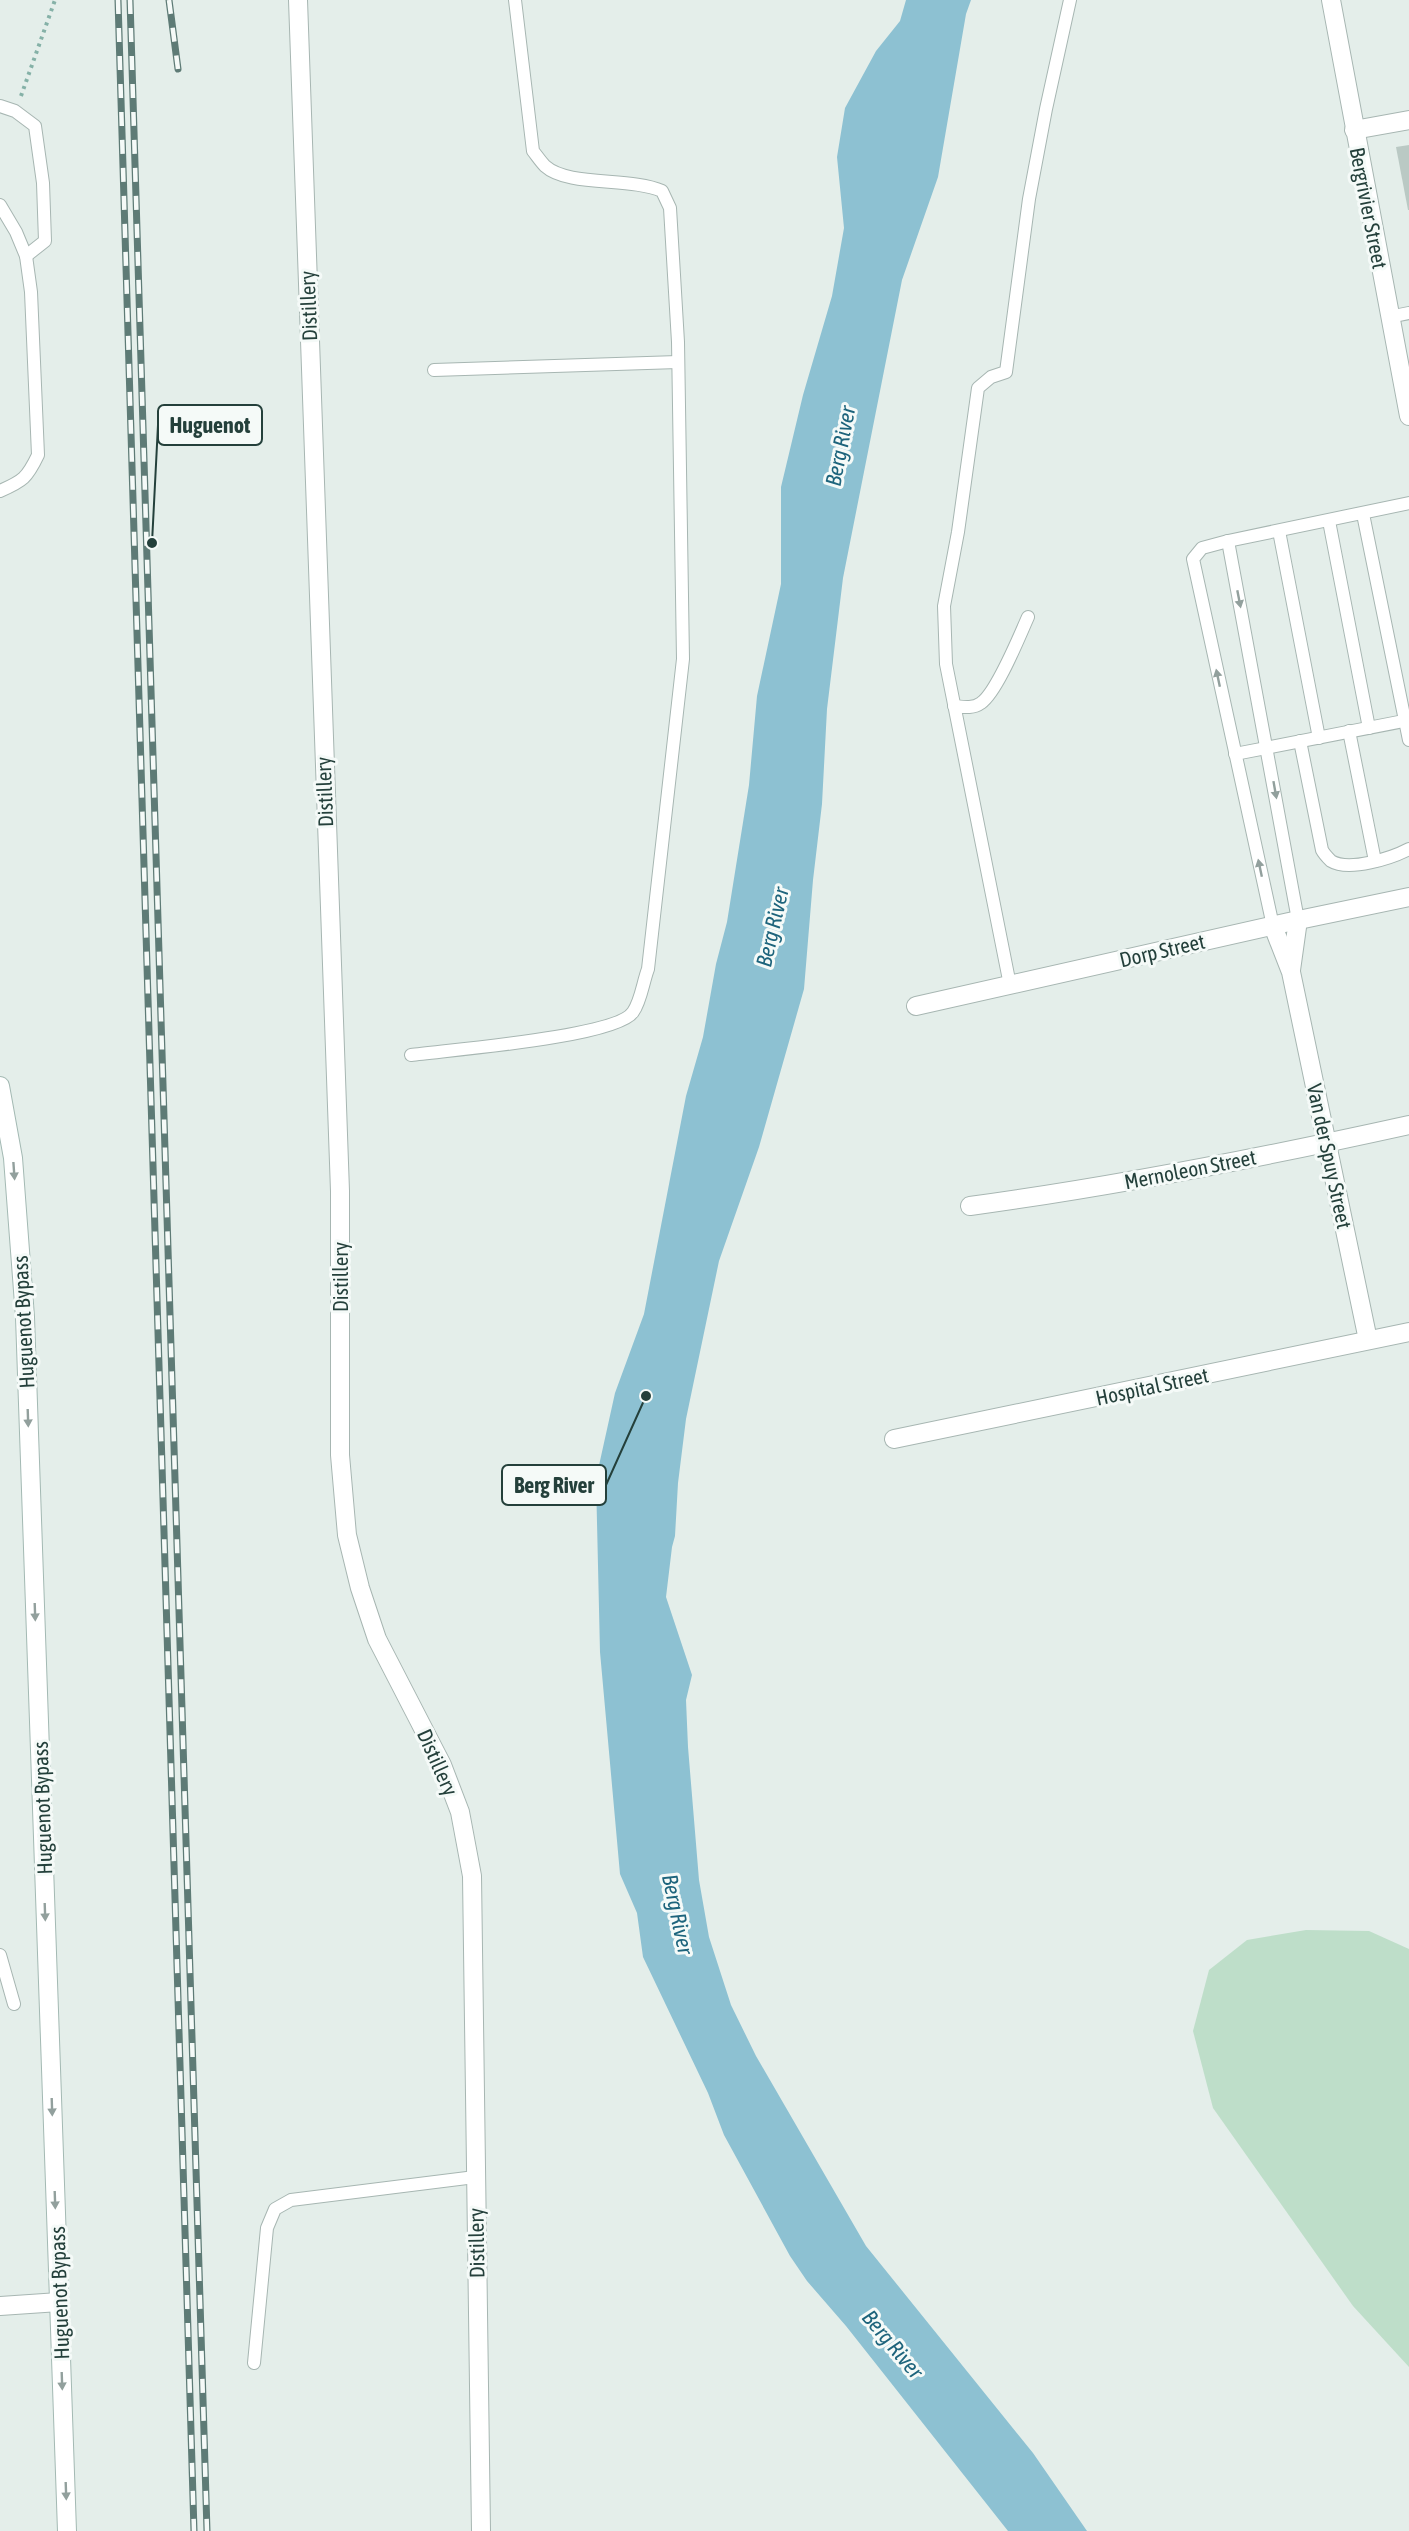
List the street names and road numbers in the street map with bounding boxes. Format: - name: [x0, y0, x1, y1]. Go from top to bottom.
- street label: Bergrivier Street: [1345, 145, 1393, 271]
- street label: Distillery: [295, 270, 321, 341]
- street label: Distillery: [311, 756, 337, 827]
- street label: Dorp Street: [1117, 929, 1207, 971]
- street label: Van der Spuy Street: [1303, 1081, 1357, 1231]
- street label: Mernoleon Street: [1122, 1144, 1258, 1194]
- street label: Distillery: [328, 1242, 352, 1312]
- street label: Huguenot Bypass: [8, 1255, 38, 1389]
- street label: Hospital Street: [1093, 1362, 1211, 1410]
- street label: Distillery: [413, 1725, 463, 1799]
- street label: Huguenot Bypass: [28, 1741, 56, 1875]
- street label: Distillery: [463, 2207, 489, 2278]
- street label: Huguenot Bypass: [45, 2226, 73, 2360]

